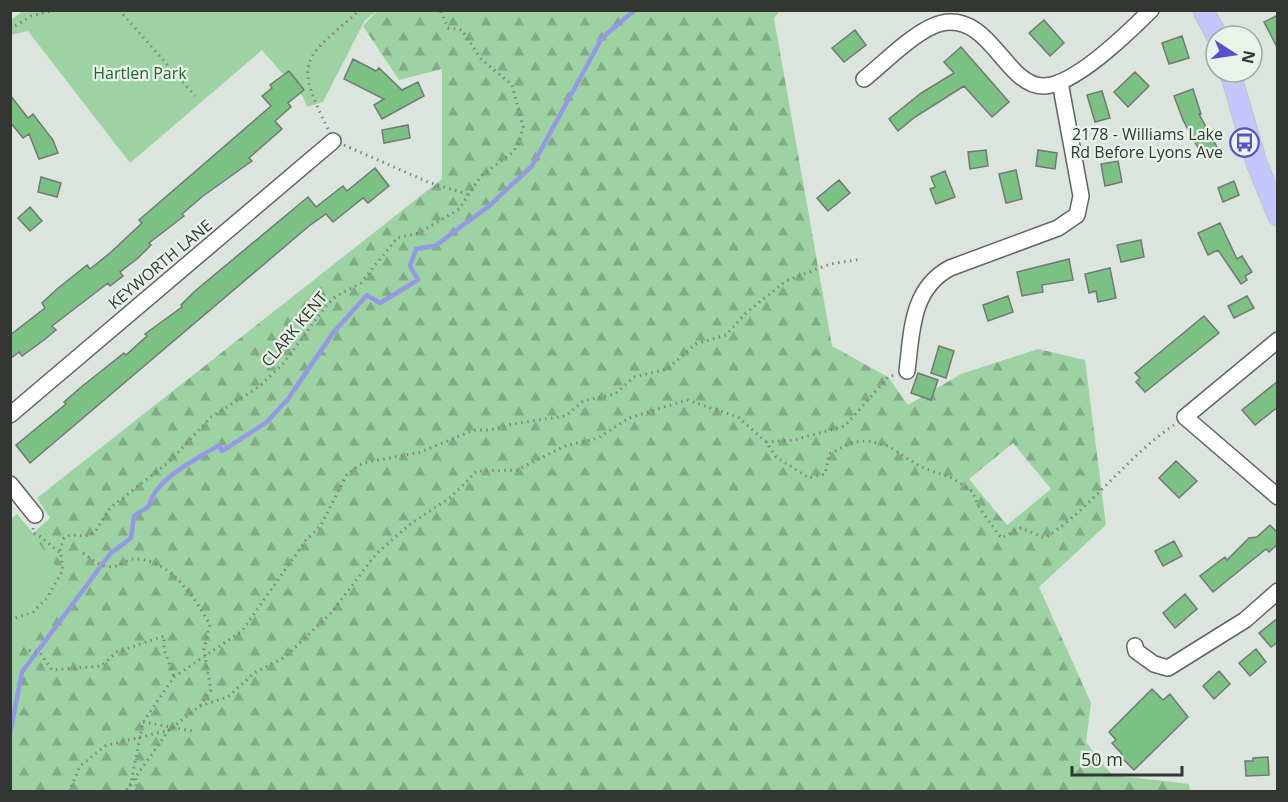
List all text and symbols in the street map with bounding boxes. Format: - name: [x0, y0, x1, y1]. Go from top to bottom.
- north arrow: [1204, 24, 1264, 84]
- text: N: [1237, 48, 1261, 66]
- park label: Hartlen Park: [93, 62, 187, 84]
- place label: 2178 - Williams Lake Rd Before Lyons Ave: [1070, 123, 1223, 163]
- bus stop icon: 2178 - Williams Lake Rd Before Lyons Ave: [1228, 127, 1260, 159]
- street label: KEYWORTH LANE: [104, 214, 216, 314]
- street label: CLARK KENT: [256, 287, 332, 371]
- scale bar: [1072, 739, 1182, 777]
- text: 50 m: [1081, 747, 1123, 771]

